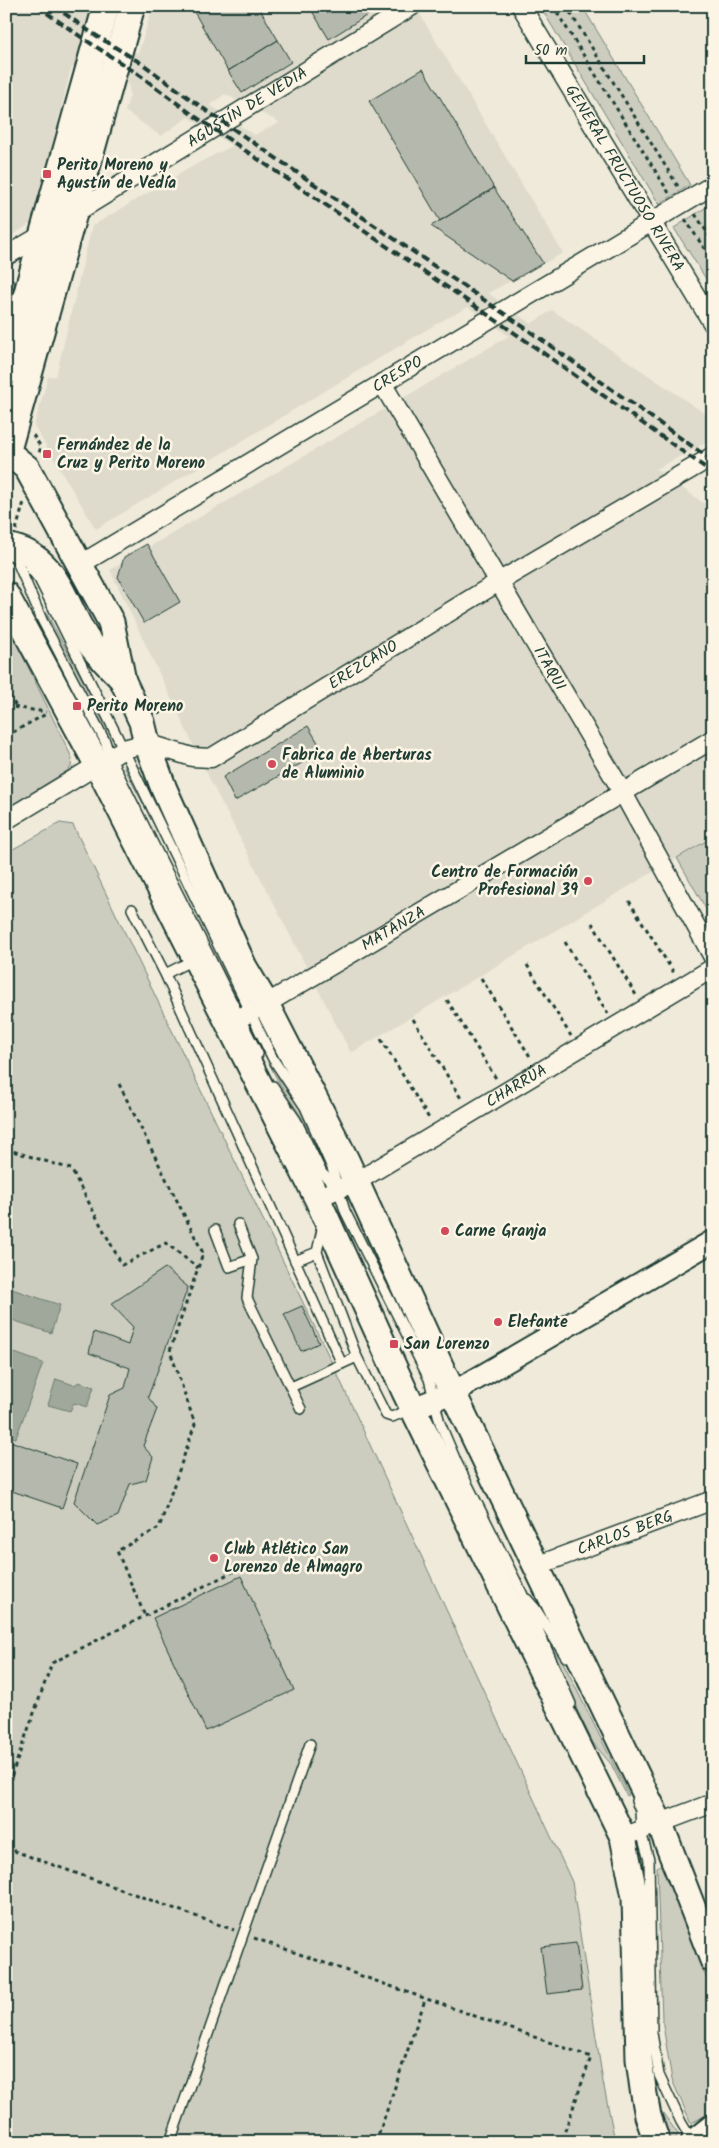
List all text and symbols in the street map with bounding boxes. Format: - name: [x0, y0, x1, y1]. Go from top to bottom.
- scale bar: [526, 32, 644, 64]
- text: 50 m: [534, 39, 568, 63]
- street label: AGUSTÍN DE VEDIA: [182, 60, 313, 154]
- street label: GENERAL FRUCTUOSO RIVERA: [559, 80, 691, 277]
- place label: Perito Moreno y Agustín de Vedía: [57, 153, 176, 196]
- marker: Perito Moreno y Agustín de Vedía: [41, 168, 53, 180]
- street label: CRESPO: [367, 349, 428, 399]
- place label: Fernández de la Cruz y Perito Moreno: [57, 433, 205, 476]
- marker: Fernández de la Cruz y Perito Moreno: [41, 448, 53, 460]
- street label: EREZCANO: [323, 634, 403, 696]
- street label: ITAQUI: [527, 641, 573, 695]
- place label: Perito Moreno: [87, 694, 183, 719]
- marker: Perito Moreno: [71, 700, 83, 712]
- place label: Fabrica de Aberturas de Aluminio: [282, 743, 432, 786]
- marker: Fabrica de Aberturas de Aluminio: [266, 758, 278, 770]
- place label: Centro de Formación Profesional 39: [431, 860, 578, 903]
- marker: Centro de Formación Profesional 39: [582, 875, 594, 887]
- street label: MATANZA: [356, 899, 431, 957]
- street label: CHARRÚA: [481, 1058, 552, 1114]
- place label: Carne Granja: [455, 1219, 546, 1244]
- marker: Carne Granja: [439, 1225, 451, 1237]
- place label: Elefante: [508, 1310, 568, 1335]
- marker: Elefante: [492, 1316, 504, 1328]
- place label: San Lorenzo: [404, 1332, 490, 1357]
- marker: San Lorenzo: [388, 1338, 400, 1350]
- street label: CARLOS BERG: [573, 1503, 677, 1562]
- place label: Club Atlético San Lorenzo de Almagro: [224, 1537, 363, 1580]
- marker: Club Atlético San Lorenzo de Almagro: [208, 1552, 220, 1564]

